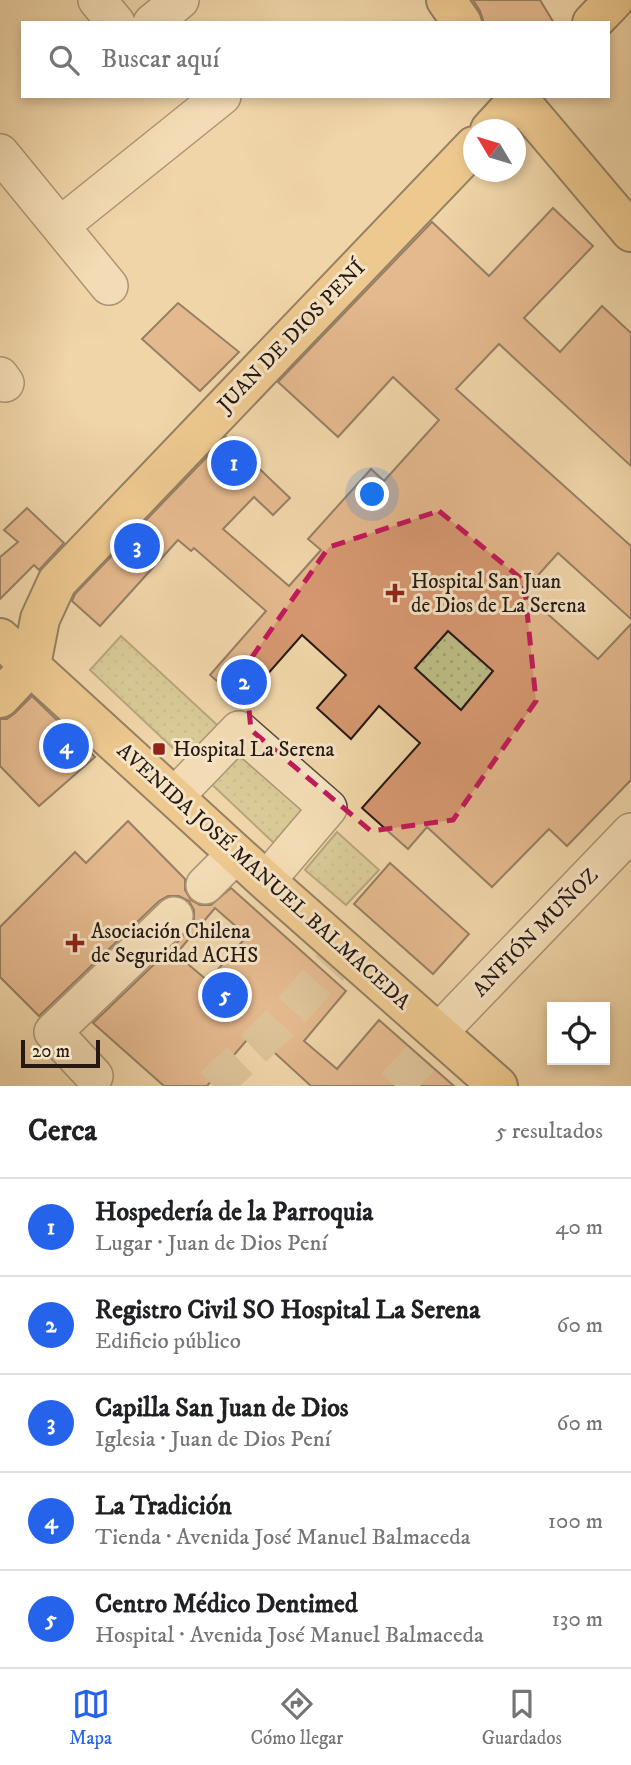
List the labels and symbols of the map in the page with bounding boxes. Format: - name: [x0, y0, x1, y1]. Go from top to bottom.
- north arrow: [463, 119, 526, 182]
- street label: JUAN DE DIOS PENÍ: [210, 253, 372, 420]
- pin: 1: [211, 437, 257, 489]
- your location: [355, 477, 389, 511]
- pin: 3: [114, 520, 160, 572]
- place label: Hospital San Juan de Dios de La Serena: [411, 569, 586, 619]
- marker: Hospital San Juan de Dios de La Serena: [385, 583, 405, 603]
- pin: 2: [221, 656, 267, 708]
- pin: 4: [43, 720, 89, 772]
- street label: AVENIDA JOSÉ MANUEL BALMACEDA: [111, 737, 417, 1016]
- place label: Hospital La Serena: [173, 737, 335, 763]
- marker: Hospital La Serena: [151, 741, 167, 757]
- street label: ANFIÓN MUÑOZ: [466, 861, 604, 1003]
- place label: Asociación Chilena de Seguridad ACHS: [91, 919, 258, 969]
- marker: Asociación Chilena de Seguridad ACHS: [65, 933, 85, 953]
- pin: 5: [202, 969, 248, 1021]
- scale bar: [21, 1037, 100, 1069]

